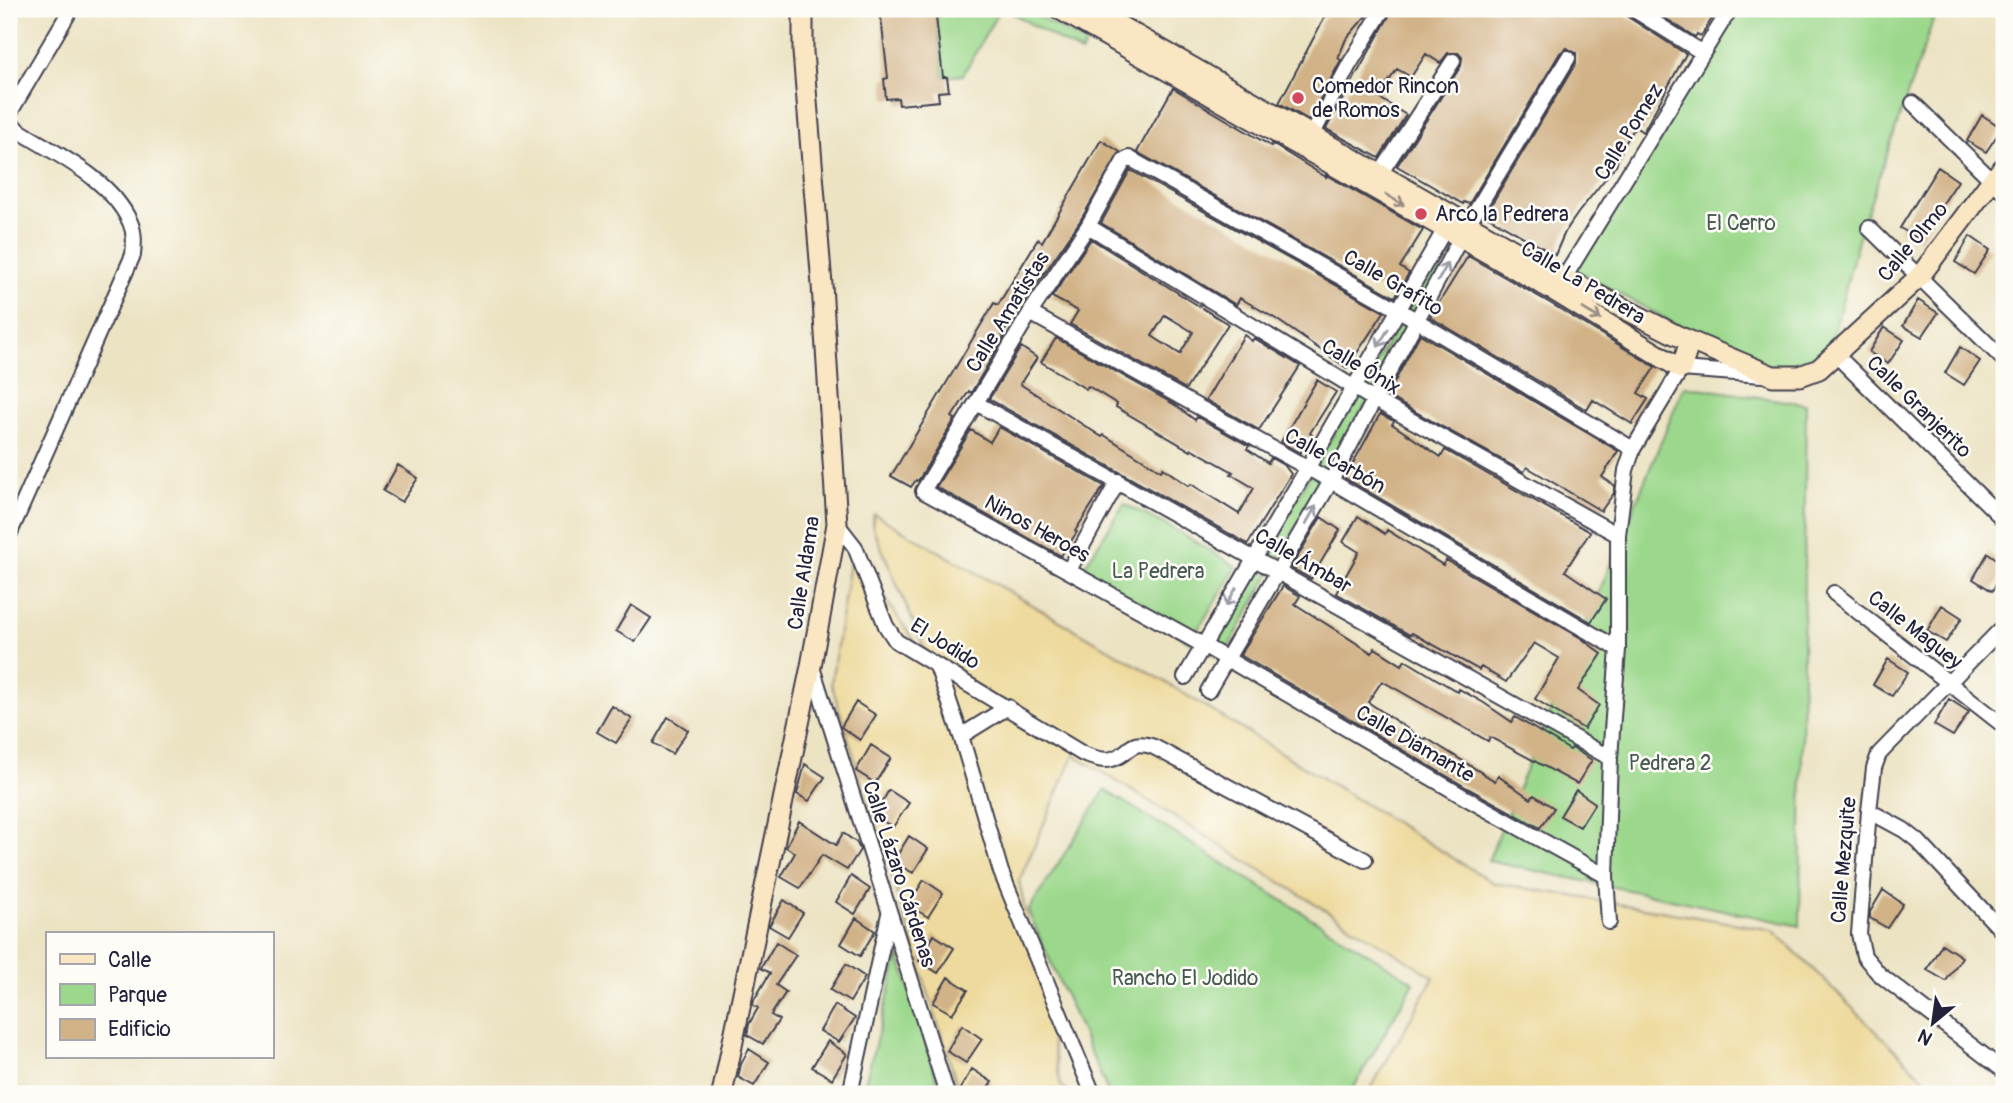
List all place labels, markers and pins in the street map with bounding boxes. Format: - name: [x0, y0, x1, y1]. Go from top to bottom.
- place label: Comedor Rincon de Romos: [1312, 73, 1459, 124]
- marker: Comedor Rincon de Romos: [1290, 90, 1306, 106]
- place label: Arco la Pedrera: [1435, 201, 1569, 228]
- marker: Arco la Pedrera: [1413, 206, 1429, 222]

